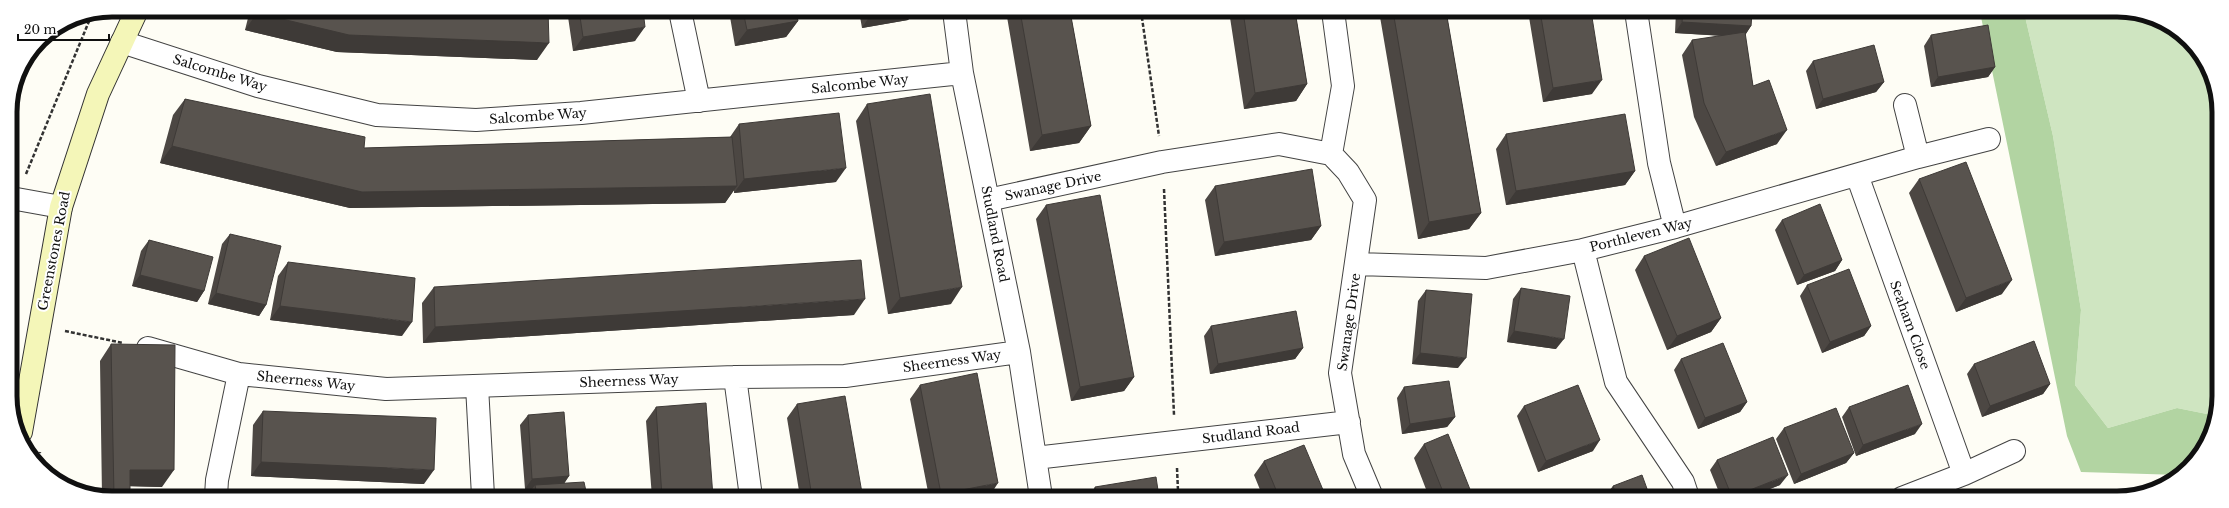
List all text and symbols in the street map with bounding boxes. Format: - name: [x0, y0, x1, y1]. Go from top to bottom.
- scale bar: [18, 16, 109, 42]
- text: 20 m: [24, 22, 56, 37]
- street label: Salcombe Way: [171, 51, 270, 96]
- street label: Salcombe Way: [810, 70, 910, 98]
- street label: Salcombe Way: [489, 104, 588, 128]
- street label: Swanage Drive: [1003, 167, 1103, 205]
- street label: Studland Road: [977, 184, 1013, 284]
- street label: Greenstones Road: [34, 190, 74, 312]
- street label: Porthleven Way: [1588, 214, 1695, 256]
- street label: Swanage Drive: [1334, 272, 1364, 372]
- street label: Seaham Close: [1886, 278, 1934, 372]
- street label: Sheerness Way: [902, 346, 1003, 376]
- street label: Sheerness Way: [256, 367, 357, 395]
- street label: Sheerness Way: [579, 371, 680, 391]
- street label: Studland Road: [1201, 419, 1301, 447]

